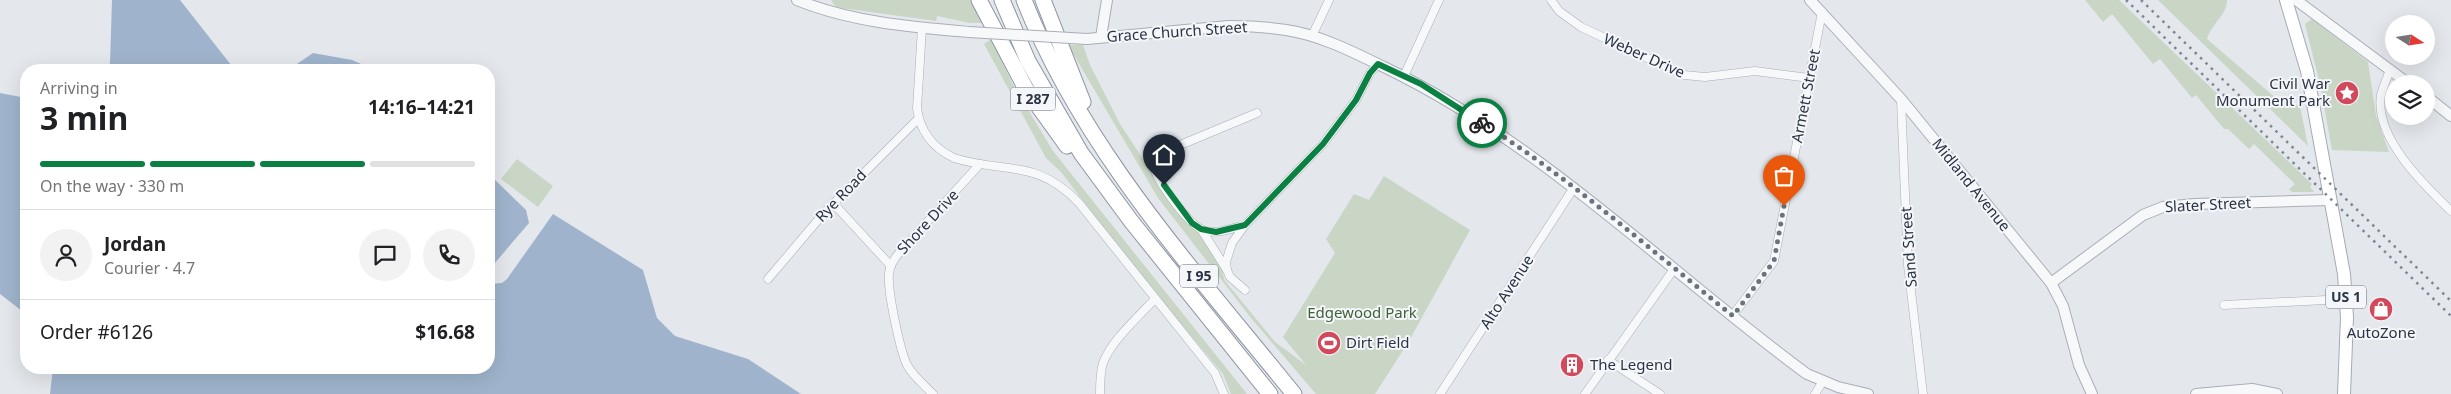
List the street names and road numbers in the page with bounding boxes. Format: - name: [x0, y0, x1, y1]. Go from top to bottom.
- street label: Grace Church Street: [1106, 16, 1249, 46]
- street label: Weber Drive: [1601, 28, 1688, 82]
- street label: Armett Street: [1786, 47, 1824, 144]
- road number: I 287: [1010, 88, 1056, 110]
- street label: Midland Avenue: [1928, 134, 2015, 235]
- street label: Rye Road: [810, 165, 870, 226]
- street label: Shore Drive: [892, 185, 963, 258]
- street label: Slater Street: [2164, 192, 2252, 216]
- street label: Sand Street: [1895, 205, 1921, 288]
- street label: Alto Avenue: [1475, 251, 1538, 332]
- road number: I 95: [1180, 264, 1218, 288]
- road number: US 1: [2326, 286, 2366, 308]

